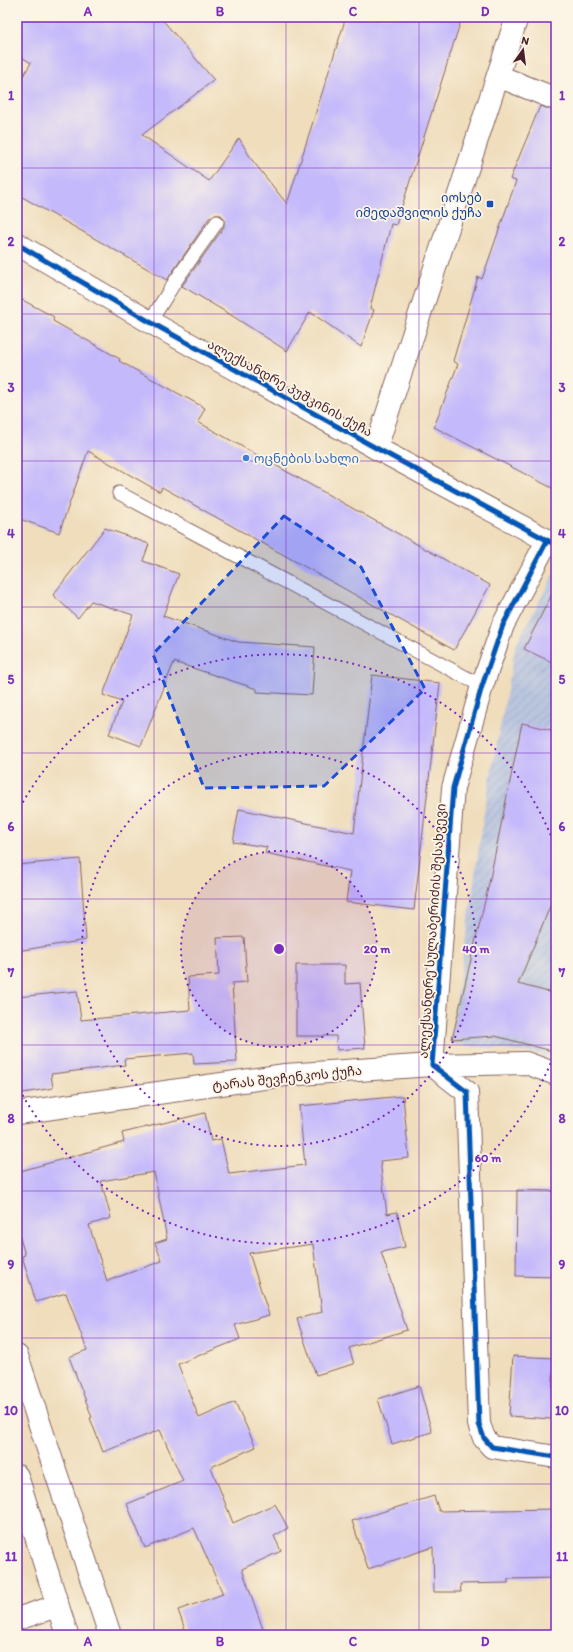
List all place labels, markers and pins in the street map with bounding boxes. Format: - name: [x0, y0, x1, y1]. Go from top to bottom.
- place label: იოსებ იმედაშვილის ქუჩა: [355, 190, 482, 221]
- marker: იოსებ იმედაშვილის ქუჩა: [485, 199, 495, 209]
- place label: ოცნების სახლი: [254, 451, 359, 467]
- marker: ოცნების სახლი: [241, 453, 251, 463]
- centre of rings: [272, 942, 286, 956]

